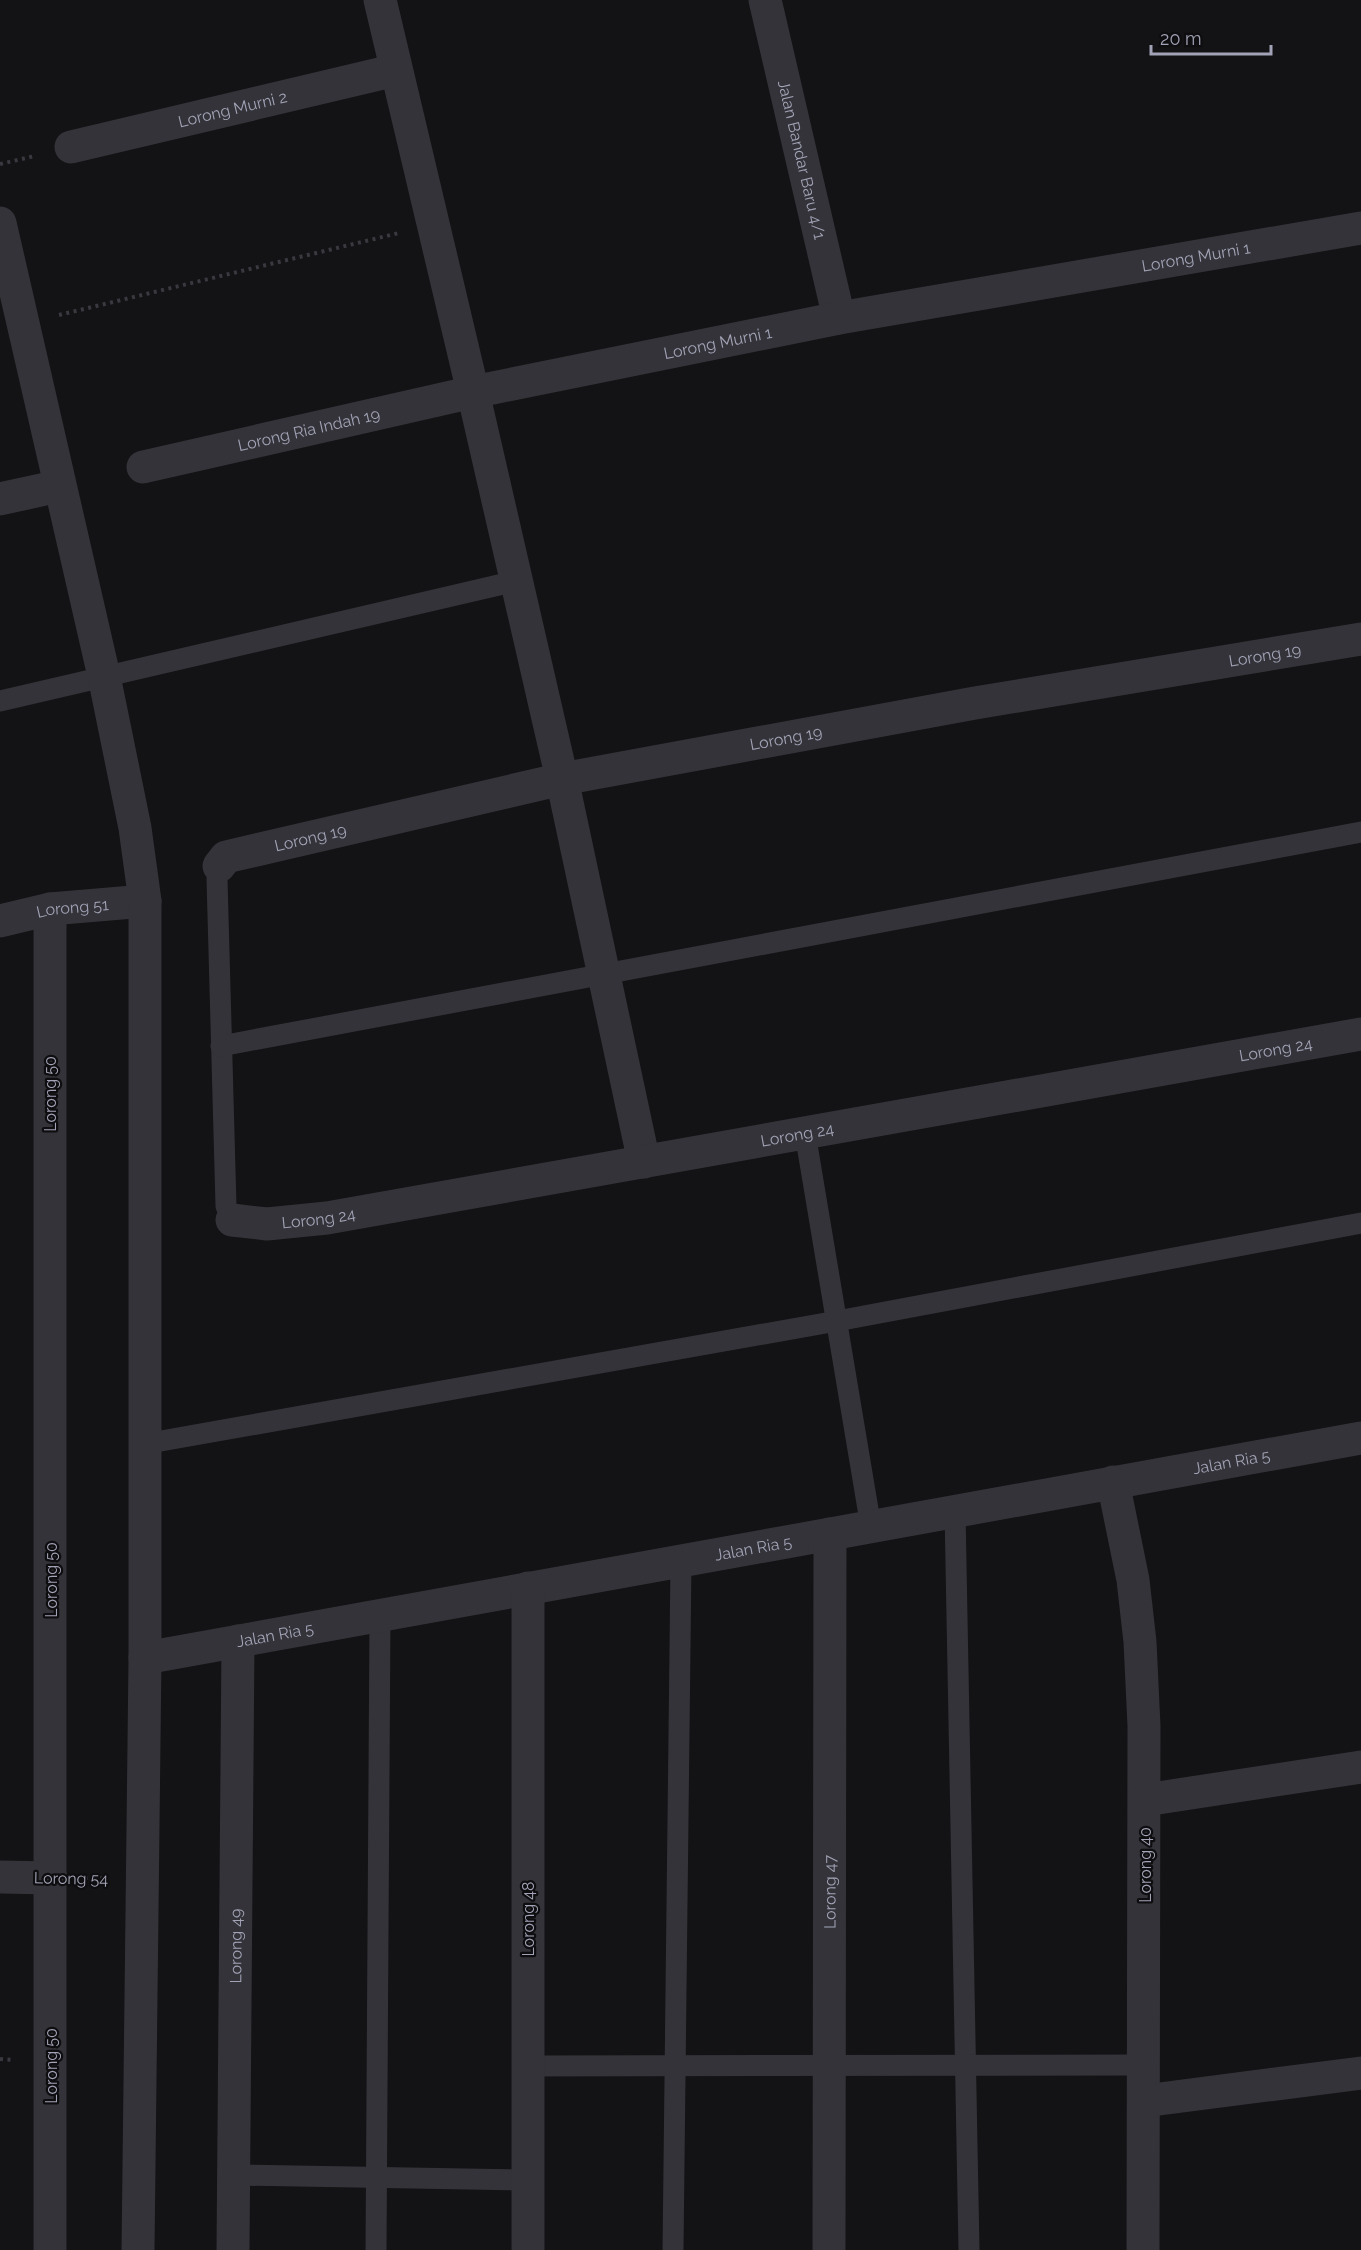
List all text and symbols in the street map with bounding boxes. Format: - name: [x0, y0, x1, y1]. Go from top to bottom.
- scale bar: [1151, 18, 1271, 56]
- text: 20 m: [1160, 28, 1202, 49]
- street label: Jalan Bandar Baru 4/1: [774, 78, 829, 242]
- street label: Lorong Murni 2: [176, 87, 289, 131]
- street label: Lorong Murni 1: [1140, 238, 1252, 276]
- street label: Lorong Murni 1: [662, 323, 774, 363]
- street label: Lorong Ria Indah 19: [236, 404, 382, 455]
- street label: Lorong 19: [1227, 640, 1302, 671]
- street label: Lorong 19: [748, 722, 824, 754]
- street label: Lorong 19: [273, 820, 348, 855]
- street label: Lorong 51: [35, 895, 110, 922]
- street label: Lorong 24: [1238, 1034, 1314, 1066]
- street label: Lorong 50: [41, 1056, 60, 1132]
- street label: Lorong 24: [759, 1119, 836, 1151]
- street label: Lorong 24: [281, 1204, 357, 1232]
- street label: Jalan Ria 5: [1191, 1446, 1272, 1478]
- street label: Jalan Ria 5: [713, 1532, 794, 1565]
- street label: Lorong 50: [42, 1542, 61, 1618]
- street label: Jalan Ria 5: [235, 1619, 315, 1651]
- street label: Lorong 40: [1136, 1827, 1155, 1903]
- street label: Lorong 47: [820, 1854, 840, 1929]
- street label: Lorong 54: [34, 1868, 109, 1889]
- street label: Lorong 48: [519, 1881, 538, 1957]
- street label: Lorong 49: [226, 1908, 246, 1984]
- street label: Lorong 50: [42, 2028, 61, 2104]

